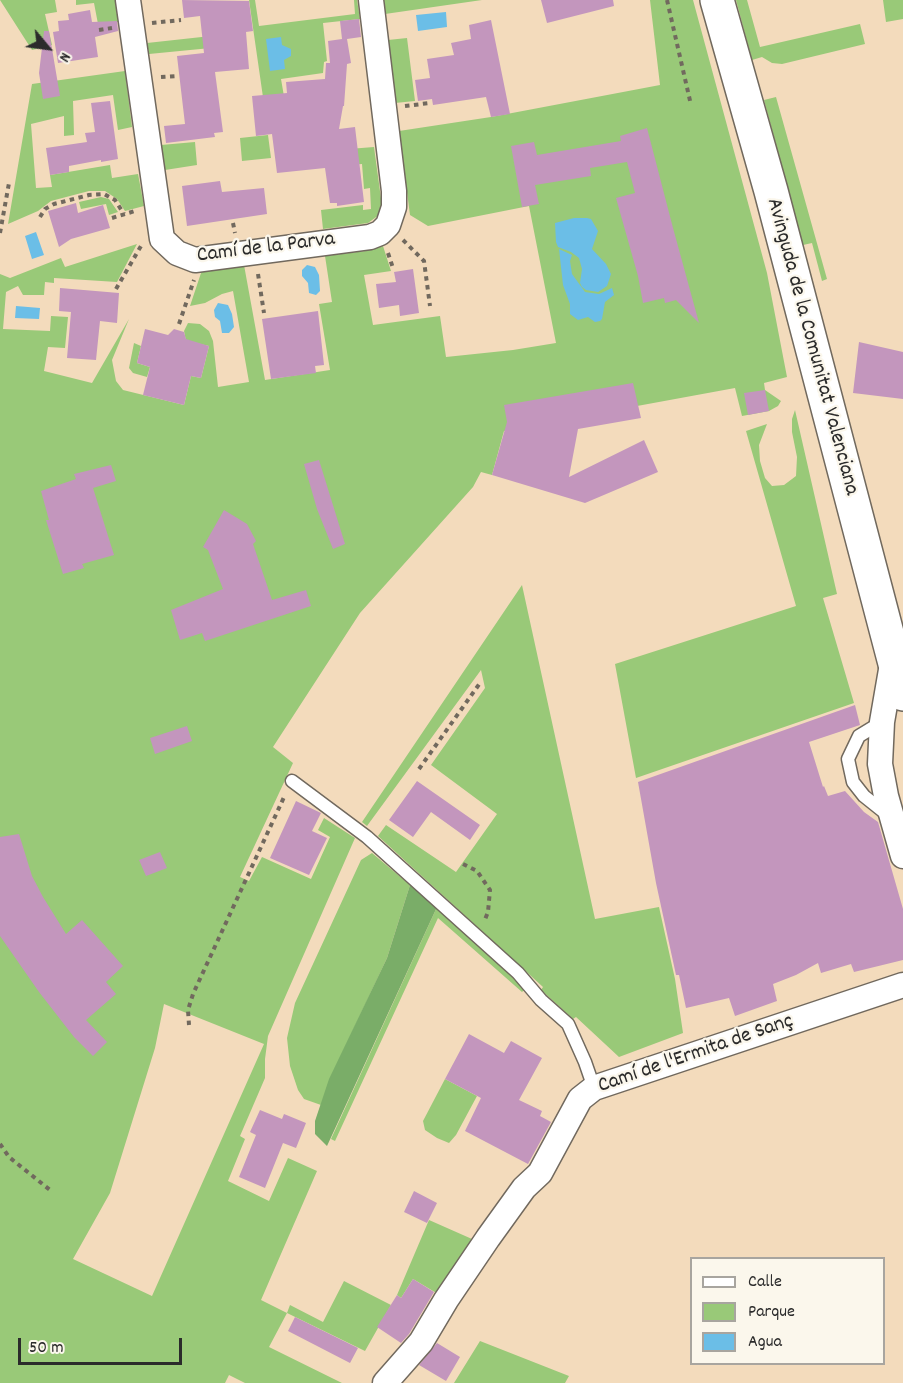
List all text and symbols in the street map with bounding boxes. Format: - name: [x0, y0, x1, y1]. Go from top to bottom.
- north arrow: [18, 18, 78, 78]
- text: N: [52, 48, 76, 66]
- street label: Avinguda de la Comunitat Valenciana: [759, 196, 863, 498]
- street label: Camí de la Parva: [195, 227, 337, 271]
- street label: Camí de l'Ermita de Sanç: [595, 1009, 797, 1101]
- legend: [690, 1257, 885, 1365]
- text: Calle: [748, 1270, 782, 1295]
- text: Parque: [748, 1300, 795, 1325]
- scale bar: [21, 1326, 184, 1364]
- text: Agua: [748, 1330, 782, 1355]
- text: 50 m: [29, 1336, 64, 1361]

